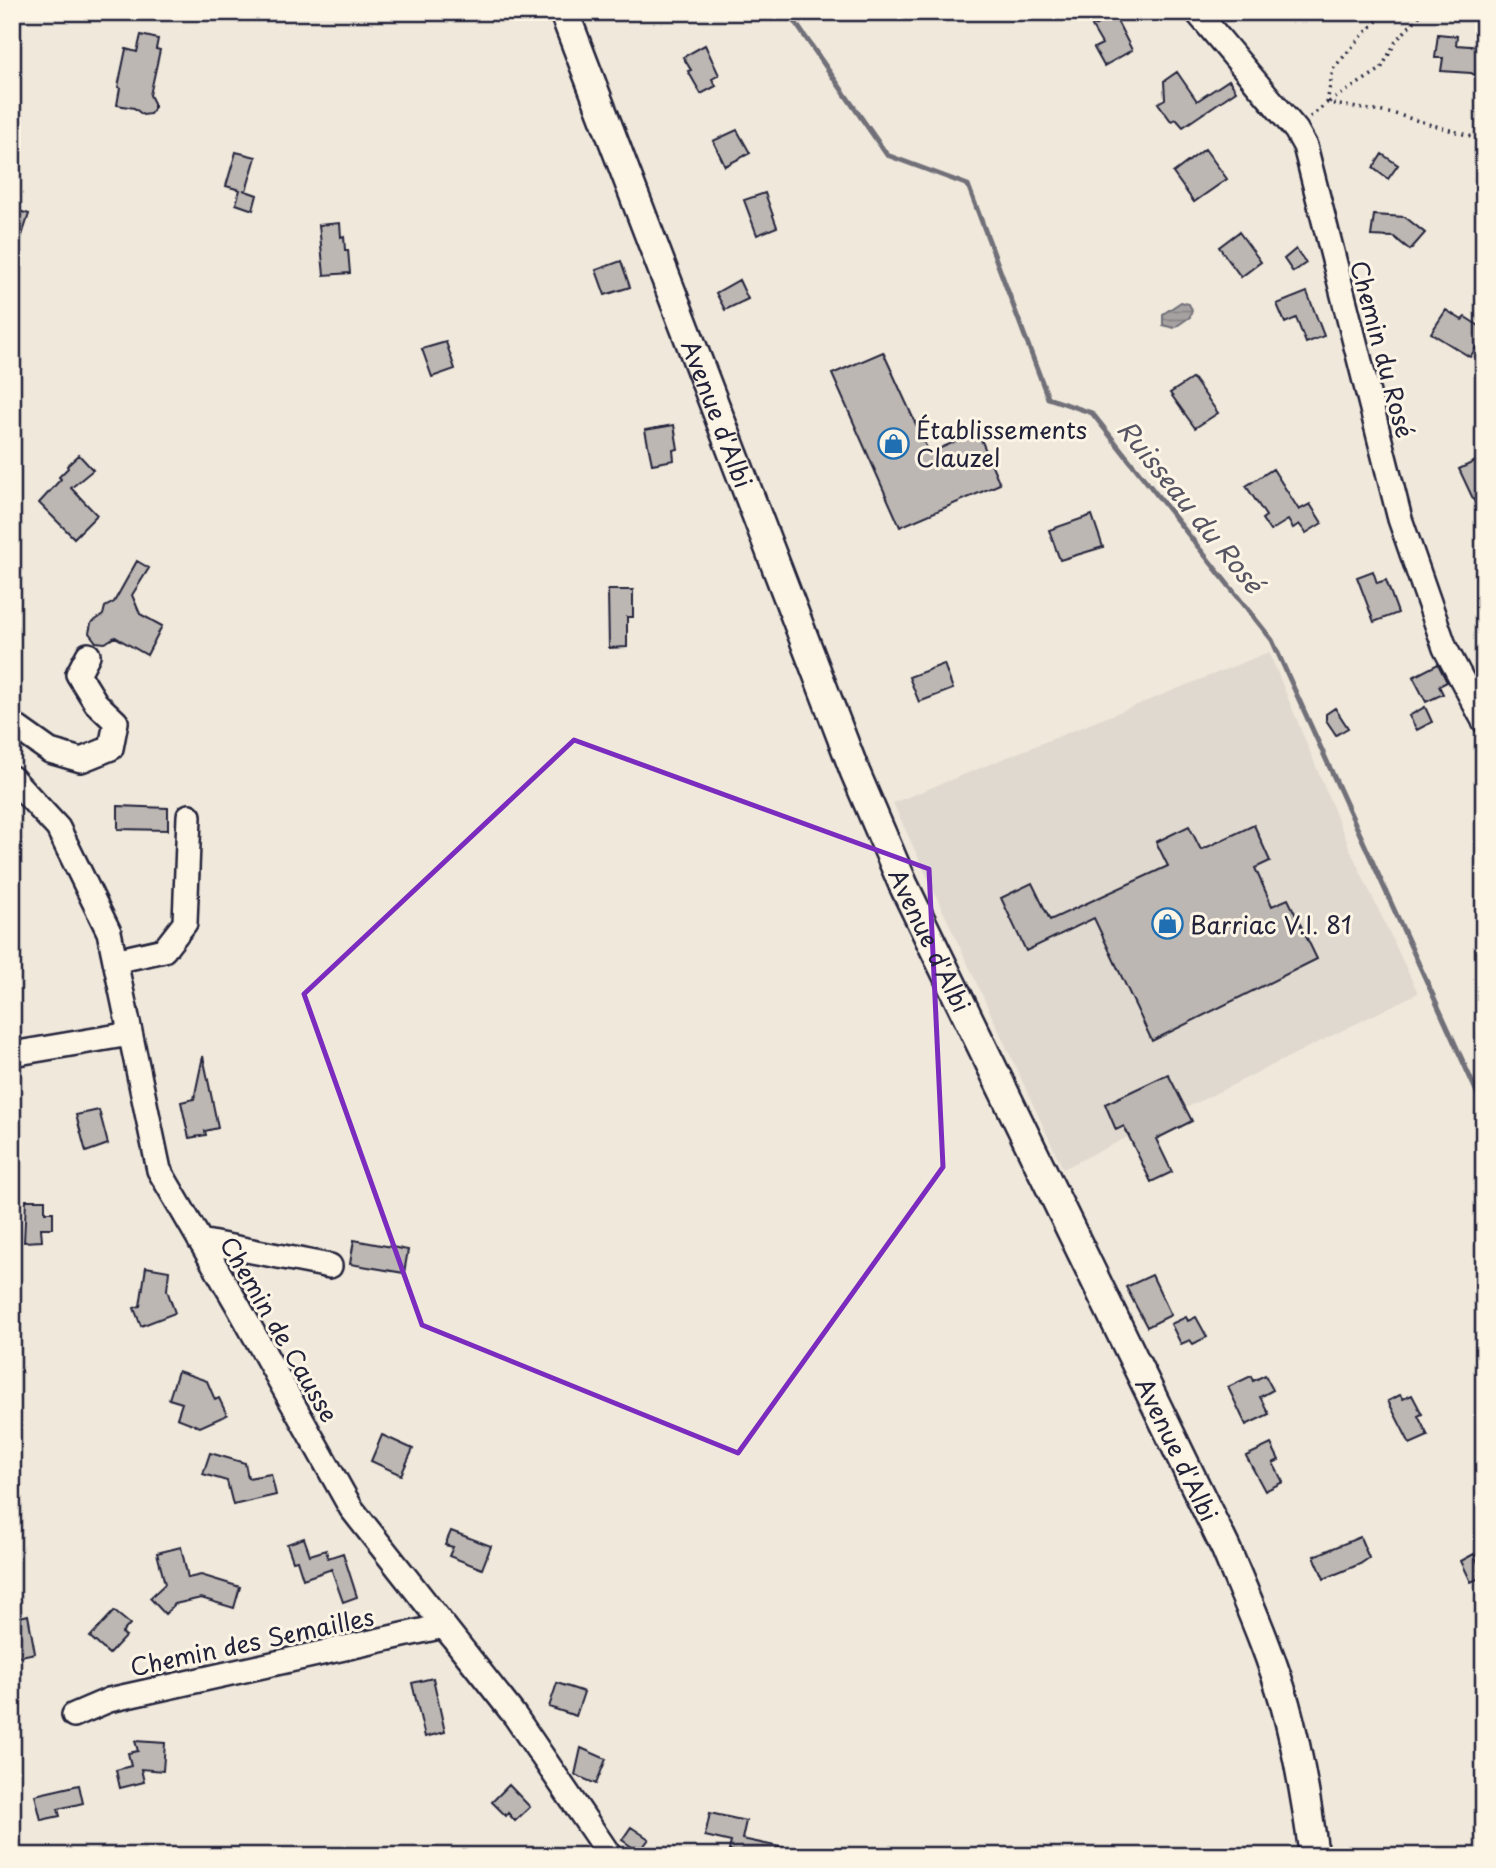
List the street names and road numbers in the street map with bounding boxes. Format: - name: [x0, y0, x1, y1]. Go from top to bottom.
- street label: Chemin du Rosé: [1342, 256, 1424, 442]
- street label: Avenue d'Albi: [673, 334, 762, 493]
- street label: Avenue d'Albi: [880, 863, 980, 1018]
- street label: Chemin de Causse: [212, 1229, 348, 1429]
- street label: Avenue d'Albi: [1127, 1371, 1228, 1527]
- street label: Chemin des Semailles: [127, 1598, 377, 1684]

